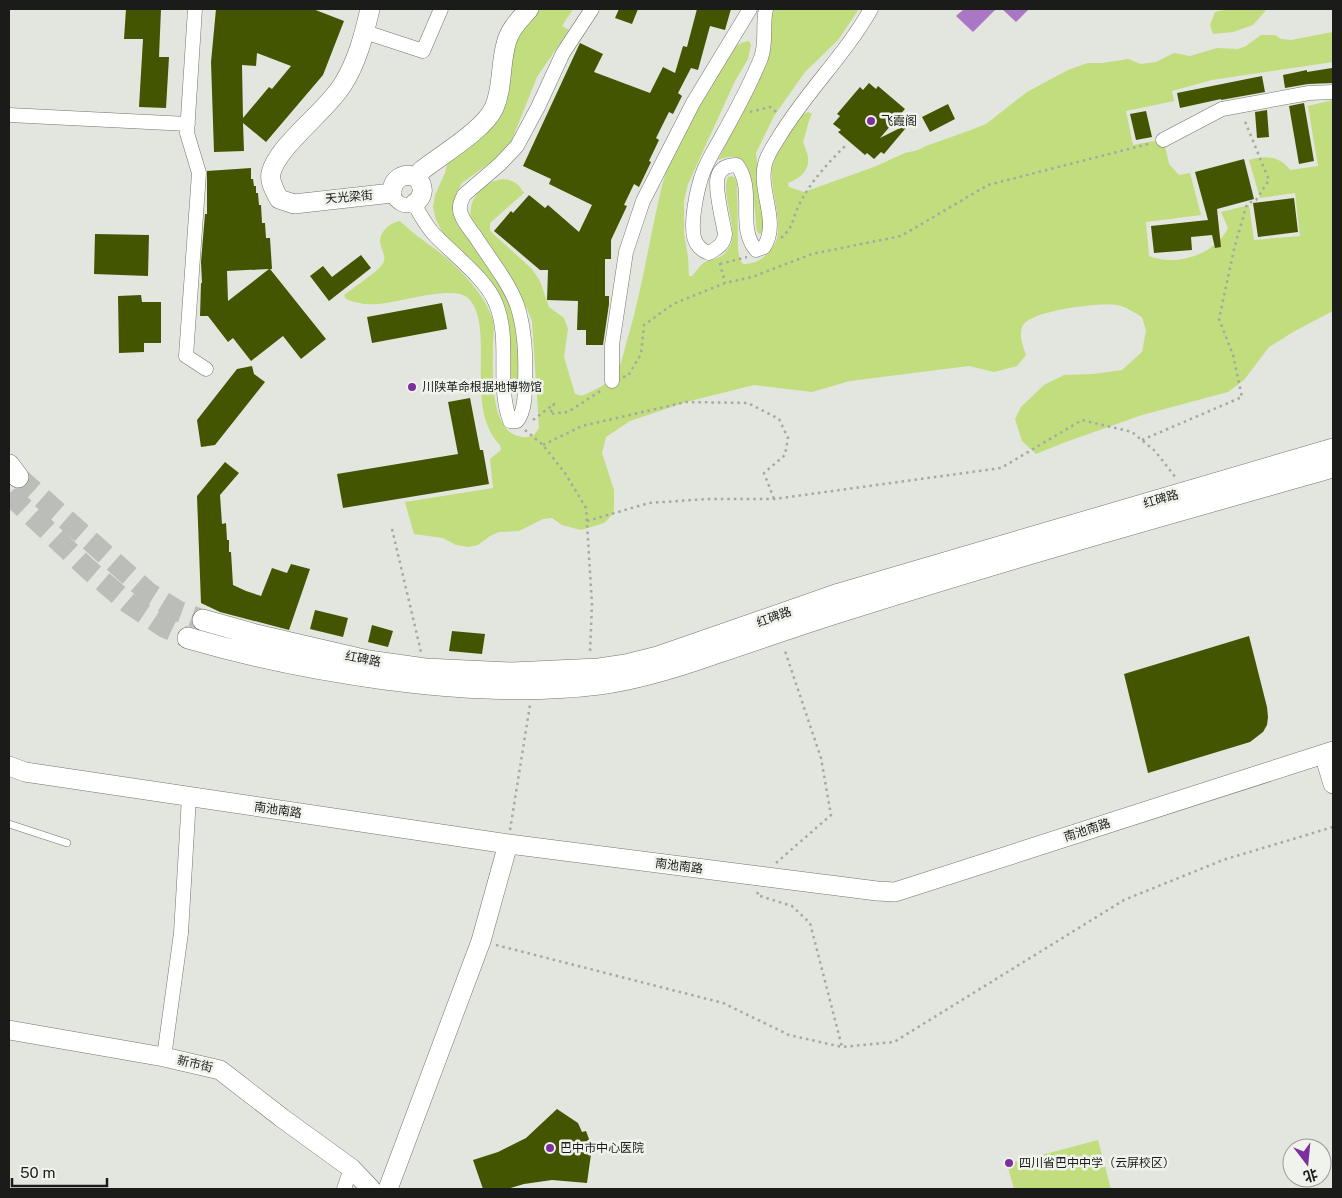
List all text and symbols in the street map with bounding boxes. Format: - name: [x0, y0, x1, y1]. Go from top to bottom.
- place label: 飞霞阁: [881, 114, 917, 128]
- marker: 飞霞阁: [865, 115, 877, 127]
- street label: 天光梁街: [324, 188, 374, 206]
- place label: 川陕革命根据地博物馆: [422, 380, 542, 394]
- marker: 川陕革命根据地博物馆: [406, 381, 418, 393]
- street label: 红碑路: [1142, 487, 1180, 511]
- street label: 红碑路: [755, 604, 793, 630]
- street label: 红碑路: [344, 649, 382, 669]
- street label: 南池南路: [253, 800, 303, 820]
- street label: 南池南路: [1062, 816, 1112, 844]
- street label: 南池南路: [654, 856, 704, 876]
- street label: 新市街: [176, 1053, 214, 1075]
- north arrow: [1282, 1138, 1332, 1188]
- place label: 巴中市中心医院: [560, 1141, 644, 1155]
- marker: 巴中市中心医院: [544, 1142, 556, 1154]
- scale bar: [12, 1156, 108, 1188]
- place label: 四川省巴中中学（云屏校区）: [1019, 1156, 1175, 1170]
- marker: 四川省巴中中学（云屏校区）: [1003, 1157, 1015, 1169]
- text: 50 m: [20, 1164, 55, 1181]
- text: 北: [1302, 1166, 1320, 1185]

